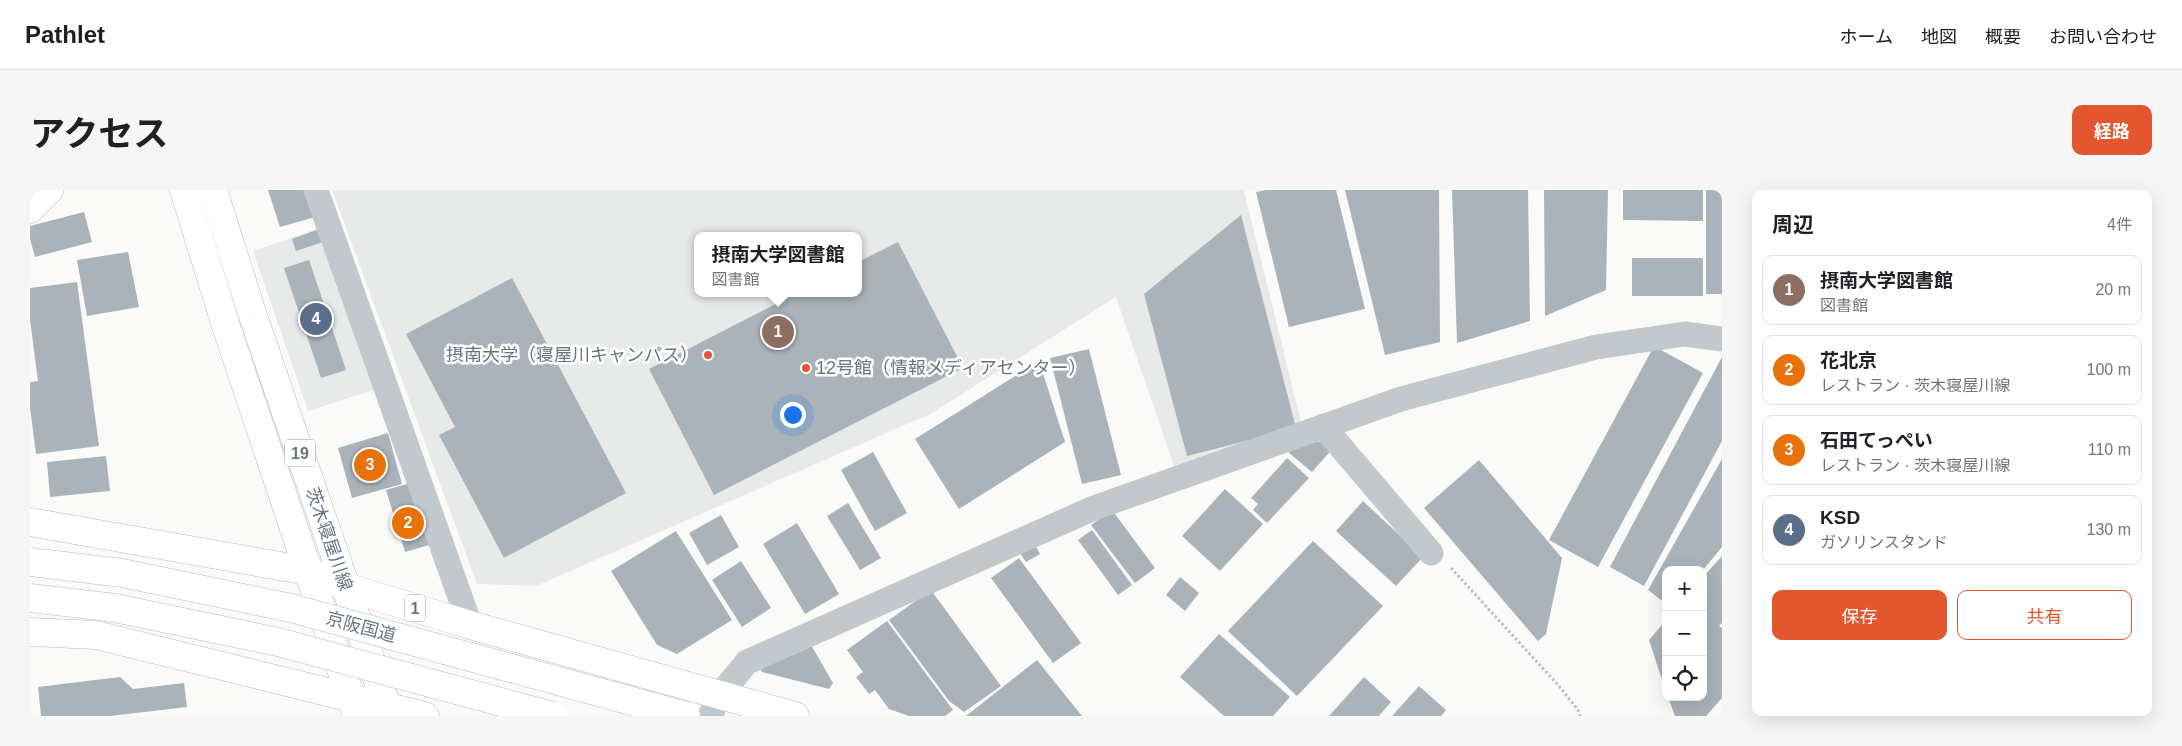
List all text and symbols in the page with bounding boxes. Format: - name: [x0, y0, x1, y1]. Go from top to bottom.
- text: Pathlet: [25, 21, 105, 48]
- text: ホーム: [1840, 27, 1893, 47]
- text: 地図: [1921, 27, 1957, 47]
- text: 概要: [1985, 27, 2021, 47]
- text: お問い合わせ: [2049, 27, 2157, 47]
- button: 経路: [2072, 105, 2152, 155]
- text: アクセス: [30, 114, 168, 153]
- text: 周辺: [1772, 213, 1814, 236]
- text: 4件: [2107, 216, 2132, 233]
- popup: [694, 232, 862, 297]
- text: 摂南大学図書館: [711, 244, 845, 265]
- text: 摂南大学図書館: [1820, 270, 1953, 291]
- text: 図書館: [711, 271, 760, 288]
- text: 1: [1785, 281, 1793, 298]
- text: 20 m: [2095, 281, 2131, 298]
- text: 図書館: [1820, 297, 1868, 314]
- pin: 4: [300, 300, 332, 338]
- pin: 1: [762, 313, 794, 351]
- place label: 摂南大学（寝屋川キャンパス）: [446, 345, 698, 365]
- marker: 摂南大学（寝屋川キャンパス）: [702, 349, 714, 361]
- text: 花北京: [1820, 350, 1877, 371]
- place label: 12号館（情報メディアセンター）: [816, 358, 1086, 378]
- text: 2: [1785, 361, 1793, 378]
- text: 100 m: [2087, 361, 2131, 378]
- marker: 12号館（情報メディアセンター）: [800, 362, 812, 374]
- text: レストラン · 茨木寝屋川線: [1820, 377, 2010, 394]
- your location: [780, 402, 806, 428]
- text: 石田てっぺい: [1820, 430, 1933, 451]
- road number: 19: [285, 440, 315, 466]
- text: 3: [1785, 441, 1793, 458]
- text: 110 m: [2088, 441, 2131, 458]
- pin: 3: [354, 446, 386, 484]
- text: レストラン · 茨木寝屋川線: [1820, 457, 2010, 474]
- street label: 茨木寝屋川線: [302, 485, 356, 593]
- pin: 2: [392, 504, 424, 542]
- text: KSD: [1820, 507, 1860, 528]
- text: 4: [1785, 521, 1793, 538]
- text: 130 m: [2087, 521, 2131, 538]
- text: ガソリンスタンド: [1820, 534, 1948, 551]
- map controls: [1662, 566, 1707, 701]
- button: +: [1662, 566, 1707, 611]
- button: 保存: [1772, 590, 1947, 640]
- button: 共有: [1957, 590, 2132, 640]
- road number: 1: [405, 594, 425, 622]
- street label: 京阪国道: [324, 608, 398, 646]
- button: −: [1662, 611, 1707, 656]
- button: locate: [1662, 656, 1707, 701]

